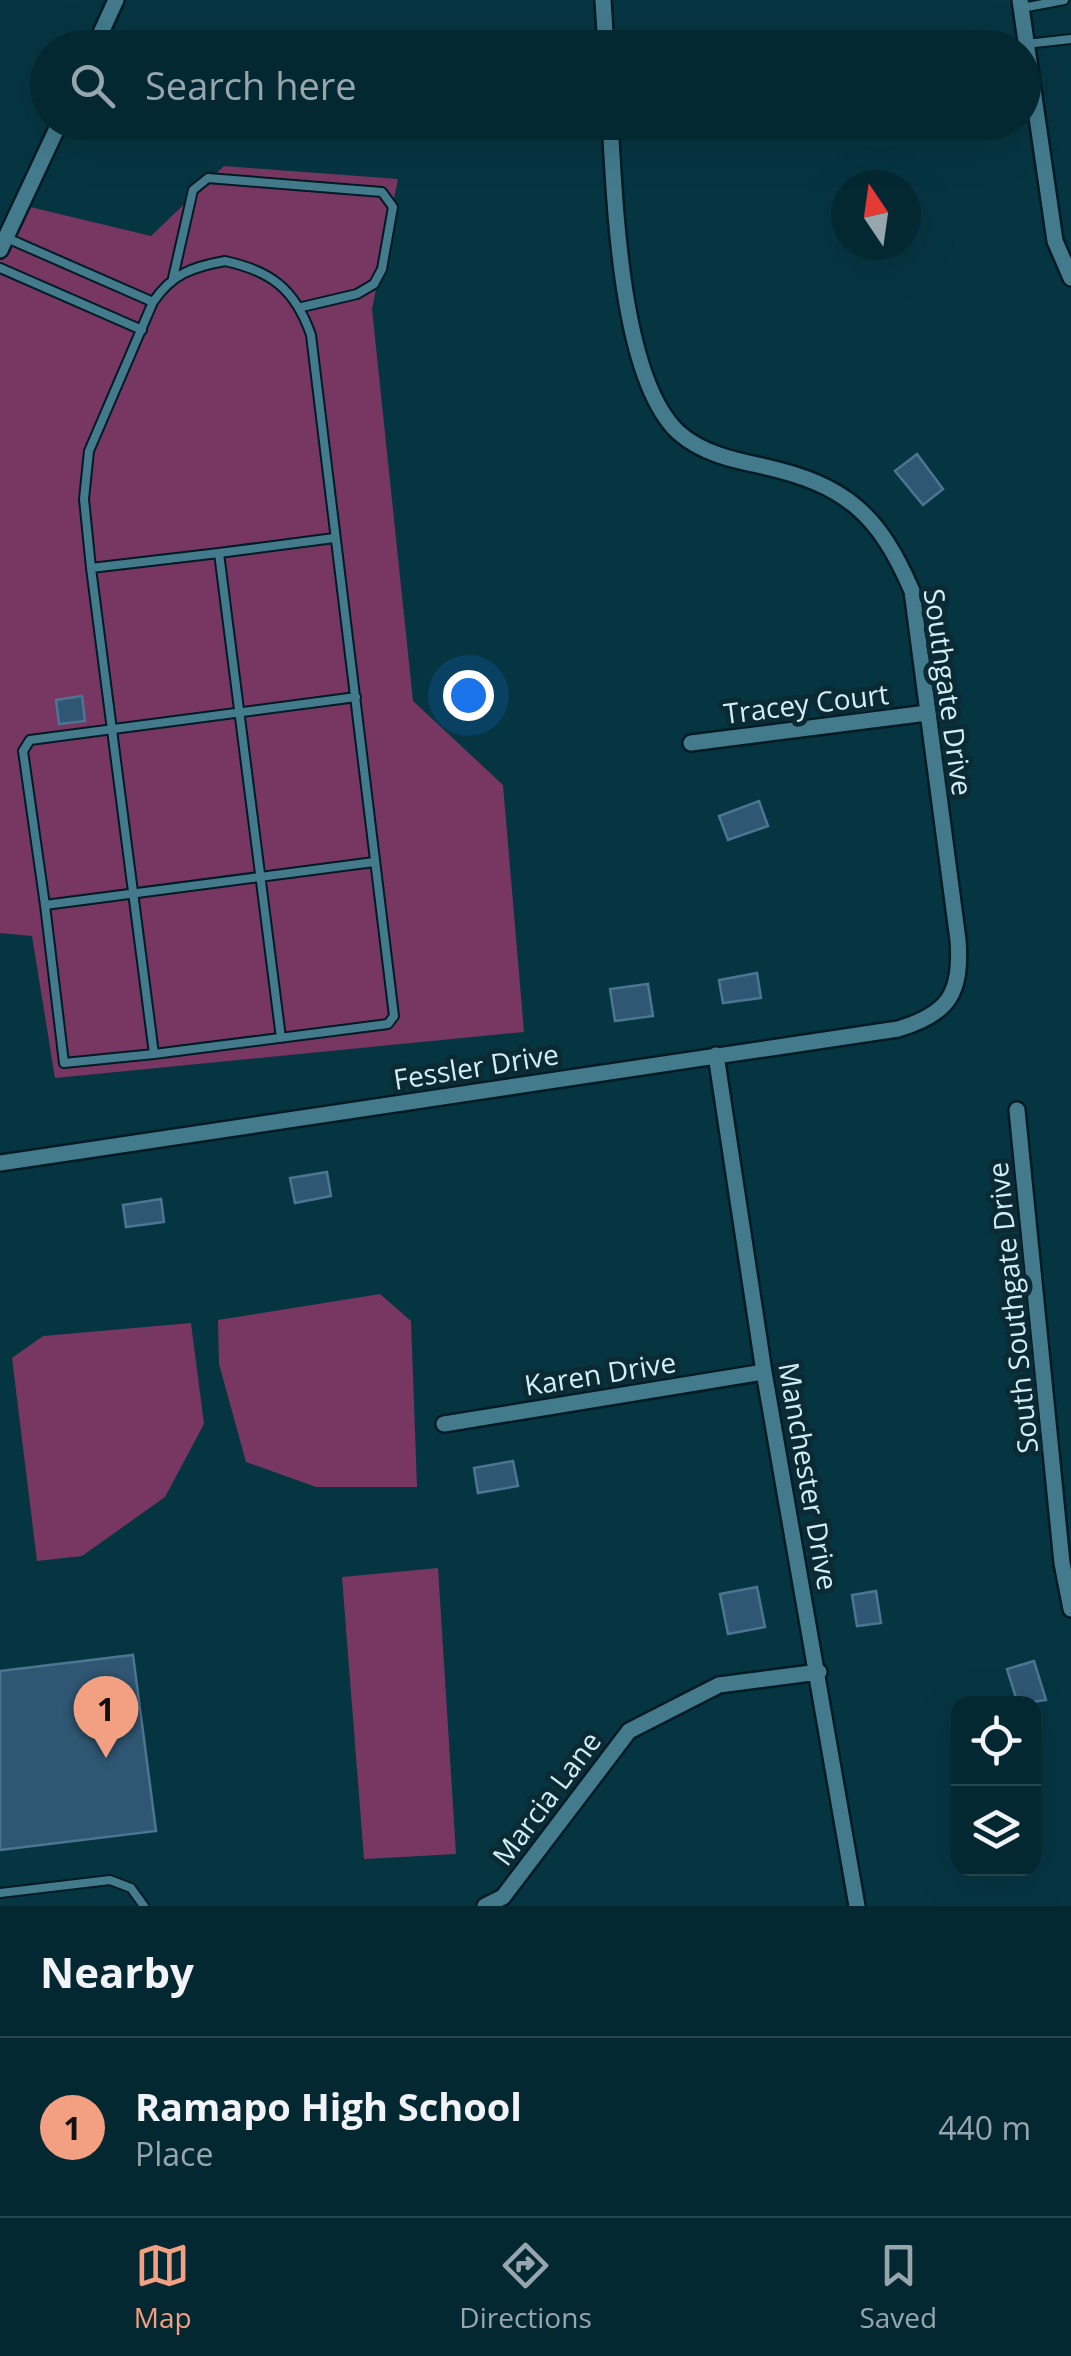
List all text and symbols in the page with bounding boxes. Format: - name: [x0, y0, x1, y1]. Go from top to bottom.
- search box: [30, 30, 1041, 140]
- icon: search: [65, 58, 120, 113]
- text: Search here: [145, 59, 357, 111]
- north arrow: [831, 170, 921, 260]
- street label: Southgate Drive: [916, 586, 982, 798]
- your location: [443, 670, 494, 721]
- street label: Tracey Court: [721, 674, 891, 732]
- street label: Fessler Drive: [391, 1034, 561, 1098]
- street label: South Southgate Drive: [978, 1161, 1046, 1455]
- street label: Karen Drive: [522, 1342, 678, 1404]
- street label: Manchester Drive: [770, 1359, 848, 1593]
- pin: 1: [74, 1676, 138, 1758]
- map controls: [951, 1696, 1041, 1876]
- button: locate: [951, 1696, 1041, 1786]
- street label: Marcia Lane: [483, 1723, 609, 1873]
- button: layers: [951, 1786, 1041, 1876]
- text: Nearby: [40, 1943, 194, 2000]
- text: Ramapo High School: [135, 2080, 522, 2132]
- text: 1: [63, 2106, 82, 2149]
- text: 440 m: [938, 2106, 1031, 2149]
- text: Place: [135, 2132, 213, 2175]
- tab: Map: [134, 2238, 192, 2336]
- tab: Directions: [459, 2238, 592, 2336]
- tab: Saved: [859, 2238, 937, 2336]

